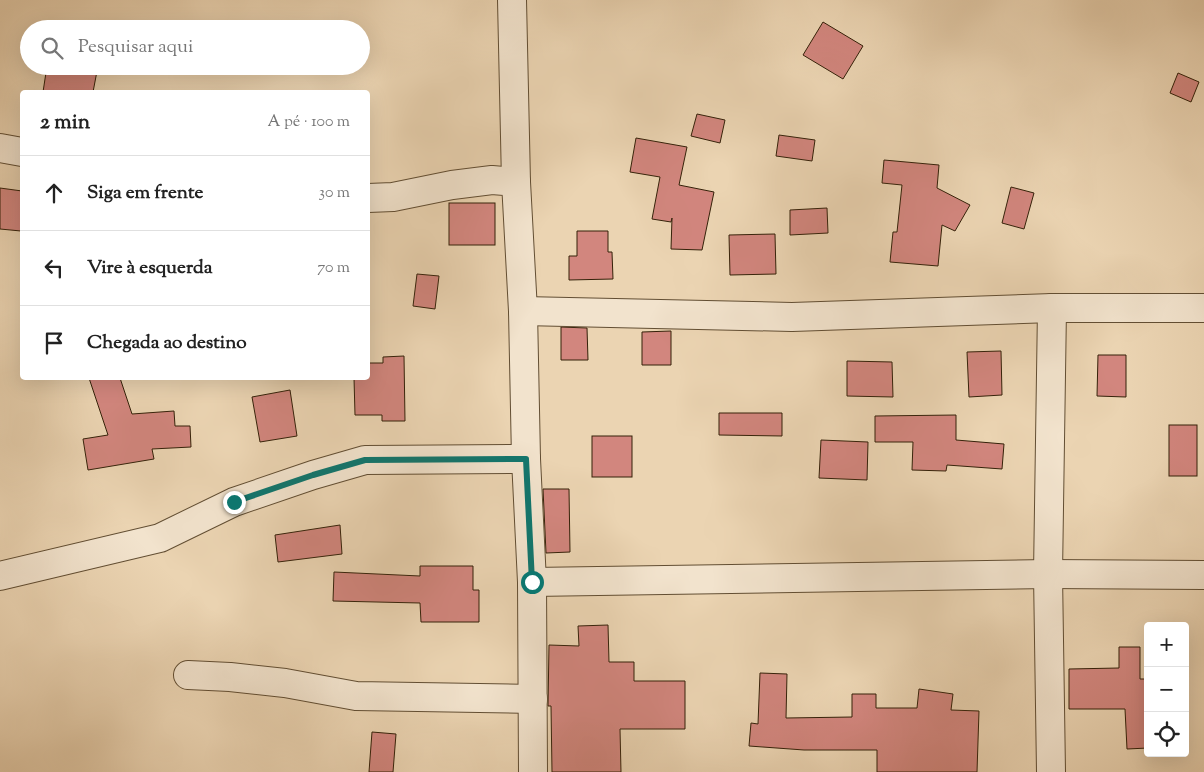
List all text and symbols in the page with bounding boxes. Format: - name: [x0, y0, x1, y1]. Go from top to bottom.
- search box: [20, 20, 370, 75]
- icon: search: [38, 34, 66, 62]
- text: Pesquisar aqui: [78, 34, 193, 61]
- text: 2 min: [40, 108, 90, 138]
- text: A pé · 100 m: [268, 111, 350, 134]
- icon: ahead: [40, 179, 68, 207]
- text: Siga em frente: [87, 180, 203, 207]
- text: 30 m: [319, 182, 350, 205]
- icon: left: [40, 254, 68, 282]
- text: Vire à esquerda: [87, 255, 213, 282]
- text: 70 m: [317, 257, 350, 280]
- icon: arrive: [40, 329, 68, 357]
- text: Chegada ao destino: [87, 330, 247, 357]
- route end: [223, 491, 246, 514]
- route start: [521, 571, 544, 594]
- map controls: [1144, 622, 1189, 757]
- button: +: [1144, 622, 1189, 667]
- button: −: [1144, 667, 1189, 712]
- button: locate: [1144, 712, 1189, 757]

